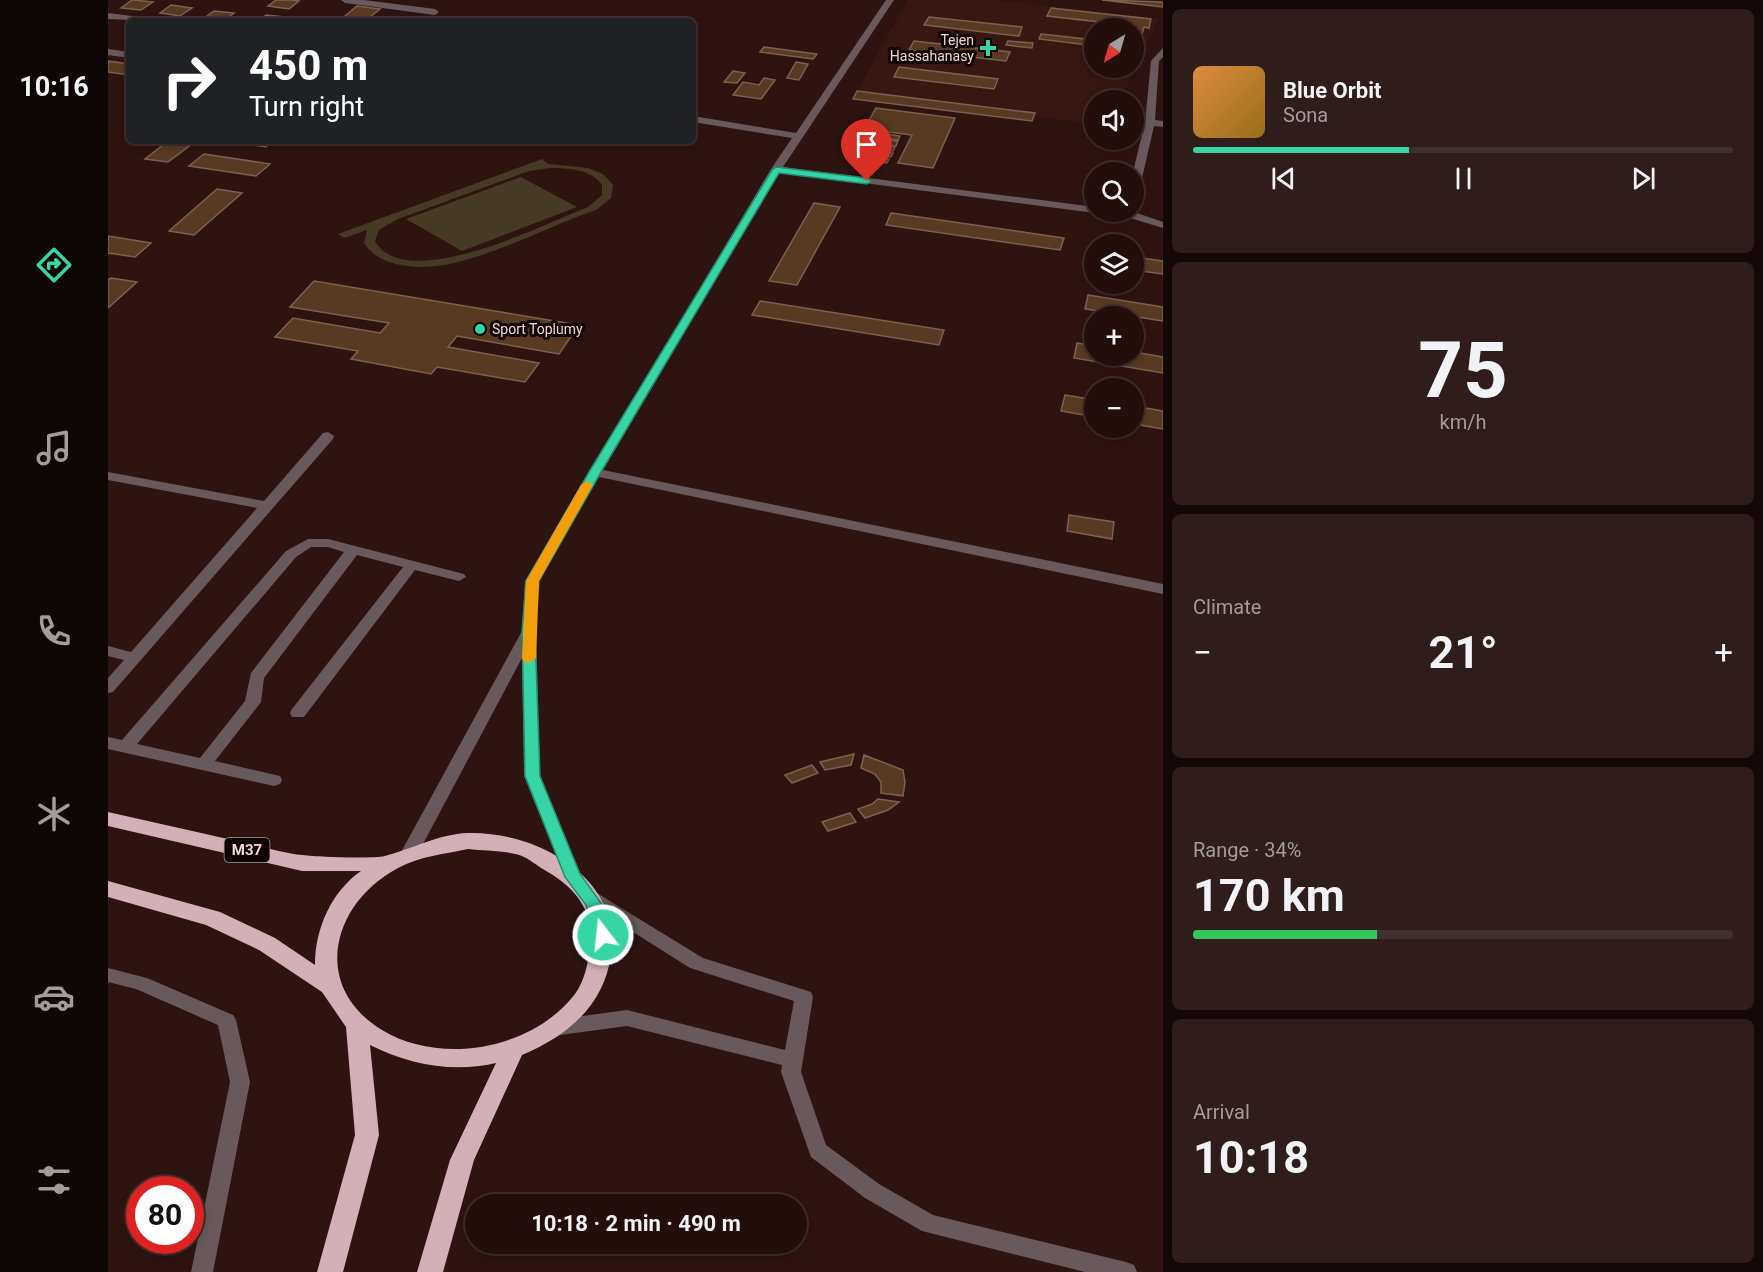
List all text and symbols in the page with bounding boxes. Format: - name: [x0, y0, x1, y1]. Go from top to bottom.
- north arrow: [1084, 18, 1144, 78]
- map controls: [1084, 18, 1144, 438]
- place label: Tejen Hassahanasy: [890, 32, 974, 64]
- marker: Tejen Hassahanasy: [979, 39, 997, 57]
- text: 450 m: [249, 41, 368, 90]
- icon: right: [150, 42, 228, 120]
- text: 10:16: [19, 71, 89, 103]
- text: Blue Orbit: [1283, 78, 1381, 103]
- button: sound: [1084, 90, 1144, 150]
- text: Turn right: [249, 91, 364, 123]
- text: Sona: [1283, 103, 1328, 127]
- pin: [841, 119, 892, 181]
- icon: arrive: [850, 128, 883, 161]
- button: search: [1084, 162, 1144, 222]
- icon: previous: [1267, 162, 1300, 195]
- icon: pause: [1447, 162, 1480, 195]
- icon: next: [1627, 162, 1660, 195]
- button: layers: [1084, 234, 1144, 294]
- icon: directions: [33, 244, 75, 286]
- button: +: [1084, 306, 1144, 366]
- place label: Sport Toplumy: [492, 321, 583, 337]
- marker: Sport Toplumy: [473, 322, 487, 336]
- text: 75: [1418, 325, 1508, 416]
- button: −: [1084, 378, 1144, 438]
- text: km/h: [1440, 410, 1486, 434]
- icon: music: [33, 427, 75, 469]
- text: Climate: [1193, 595, 1261, 619]
- icon: phone: [33, 610, 75, 652]
- text: 21°: [1428, 626, 1498, 679]
- text: −: [1193, 633, 1212, 672]
- text: +: [1714, 633, 1733, 672]
- icon: climate: [33, 793, 75, 835]
- road number: M37: [224, 838, 270, 862]
- text: Range · 34%: [1193, 838, 1301, 862]
- text: 170 km: [1193, 869, 1345, 922]
- position arrow: [571, 903, 635, 967]
- icon: car: [33, 976, 75, 1018]
- text: Arrival: [1193, 1100, 1250, 1124]
- text: 10:18: [1193, 1131, 1309, 1184]
- icon: filters: [33, 1159, 75, 1201]
- speed limit sign: 80: [126, 1176, 204, 1254]
- text: 10:18 · 2 min · 490 m: [531, 1211, 741, 1236]

